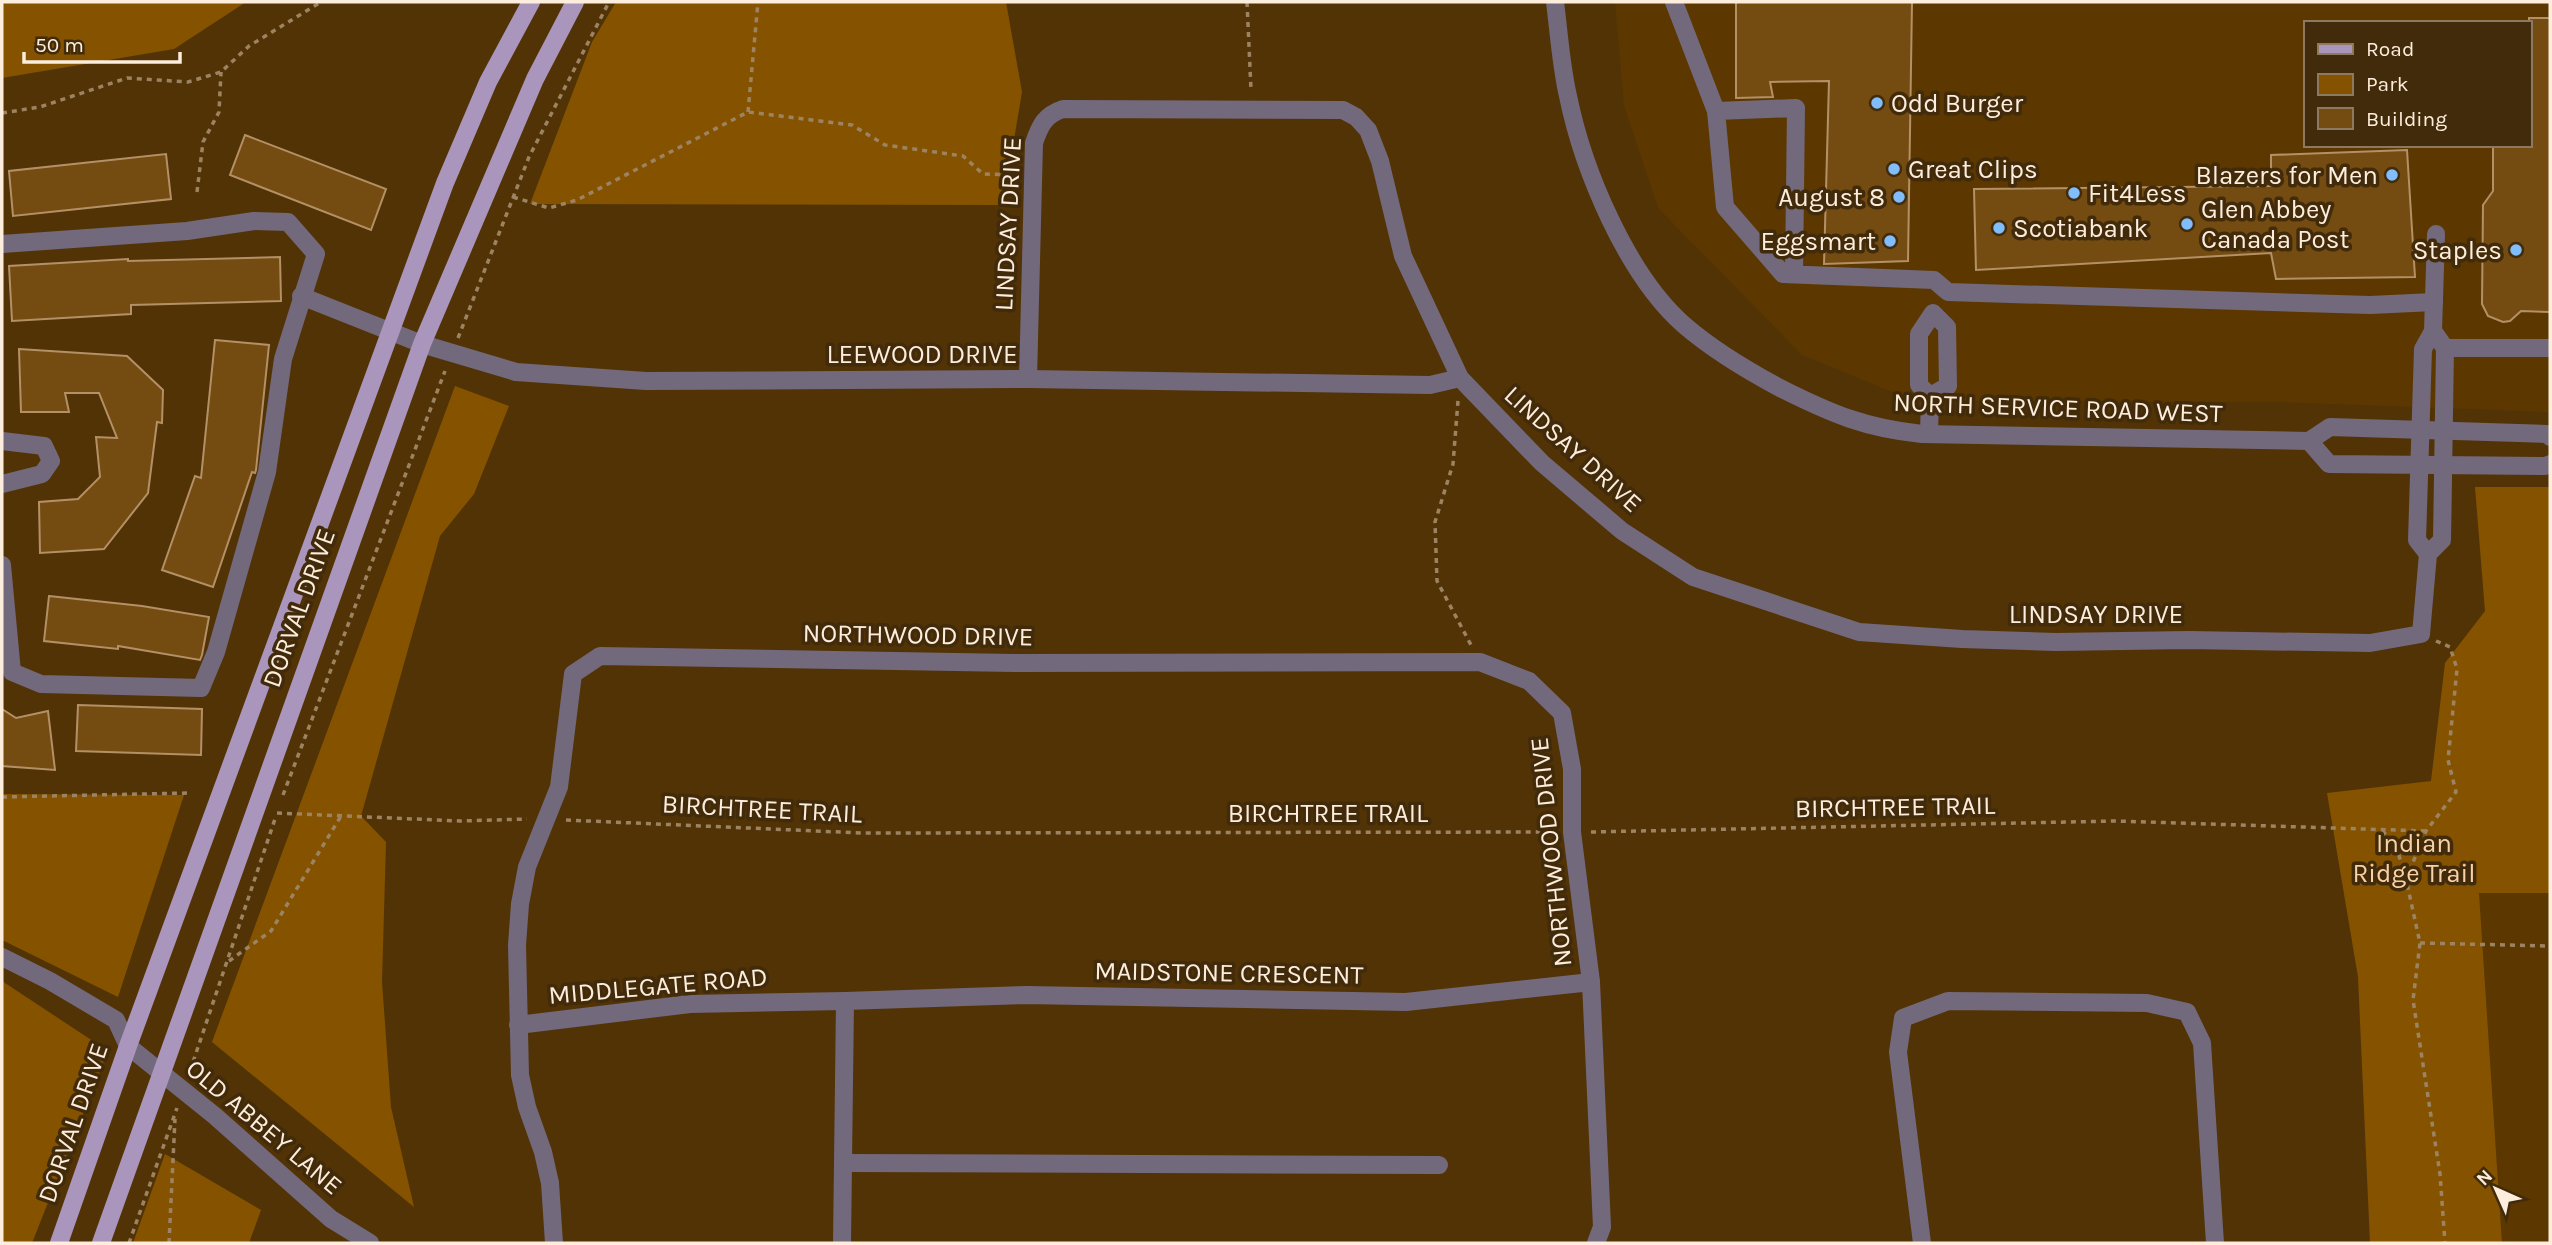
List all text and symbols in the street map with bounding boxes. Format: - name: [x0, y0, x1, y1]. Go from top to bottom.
- scale bar: [24, 21, 180, 65]
- legend: [2304, 21, 2531, 147]
- text: 50 m: [35, 33, 84, 57]
- text: Road: [2366, 37, 2414, 61]
- text: Park: [2366, 72, 2409, 96]
- place label: Odd Burger: [1891, 88, 2024, 119]
- marker: Odd Burger: [1869, 95, 1885, 111]
- text: Building: [2366, 107, 2447, 131]
- street label: LINDSAY DRIVE: [988, 136, 1028, 312]
- place label: Great Clips: [1908, 154, 2038, 185]
- place label: Blazers for Men: [2196, 160, 2378, 191]
- marker: Great Clips: [1886, 161, 1902, 177]
- marker: Blazers for Men: [2384, 167, 2400, 183]
- place label: Fit4Less: [2088, 178, 2187, 209]
- place label: August 8: [1778, 182, 1885, 213]
- marker: Fit4Less: [2066, 185, 2082, 201]
- marker: August 8: [1891, 189, 1907, 205]
- place label: Glen Abbey Canada Post: [2201, 194, 2349, 255]
- place label: Scotiabank: [2013, 213, 2148, 244]
- marker: Glen Abbey Canada Post: [2179, 216, 2195, 232]
- marker: Scotiabank: [1991, 220, 2007, 236]
- place label: Eggsmart: [1761, 226, 1876, 257]
- marker: Eggsmart: [1882, 233, 1898, 249]
- place label: Staples: [2413, 235, 2502, 266]
- marker: Staples: [2508, 242, 2524, 258]
- street label: LEEWOOD DRIVE: [826, 339, 1018, 370]
- street label: LINDSAY DRIVE: [1498, 379, 1648, 519]
- street label: NORTH SERVICE ROAD WEST: [1893, 387, 2223, 429]
- street label: DORVAL DRIVE: [256, 524, 342, 692]
- street label: LINDSAY DRIVE: [2009, 599, 2183, 630]
- street label: NORTHWOOD DRIVE: [802, 617, 1034, 653]
- street label: NORTHWOOD DRIVE: [1524, 736, 1578, 968]
- street label: BIRCHTREE TRAIL: [661, 788, 863, 830]
- street label: BIRCHTREE TRAIL: [1795, 790, 1995, 824]
- street label: BIRCHTREE TRAIL: [1228, 798, 1428, 829]
- park label: Indian Ridge Trail: [2352, 828, 2476, 889]
- street label: MAIDSTONE CRESCENT: [1094, 955, 1364, 991]
- street label: MIDDLEGATE ROAD: [547, 961, 769, 1011]
- street label: DORVAL DRIVE: [31, 1039, 115, 1207]
- street label: OLD ABBEY LANE: [180, 1053, 348, 1201]
- north arrow: [2461, 1154, 2531, 1224]
- text: N: [2472, 1165, 2497, 1190]

